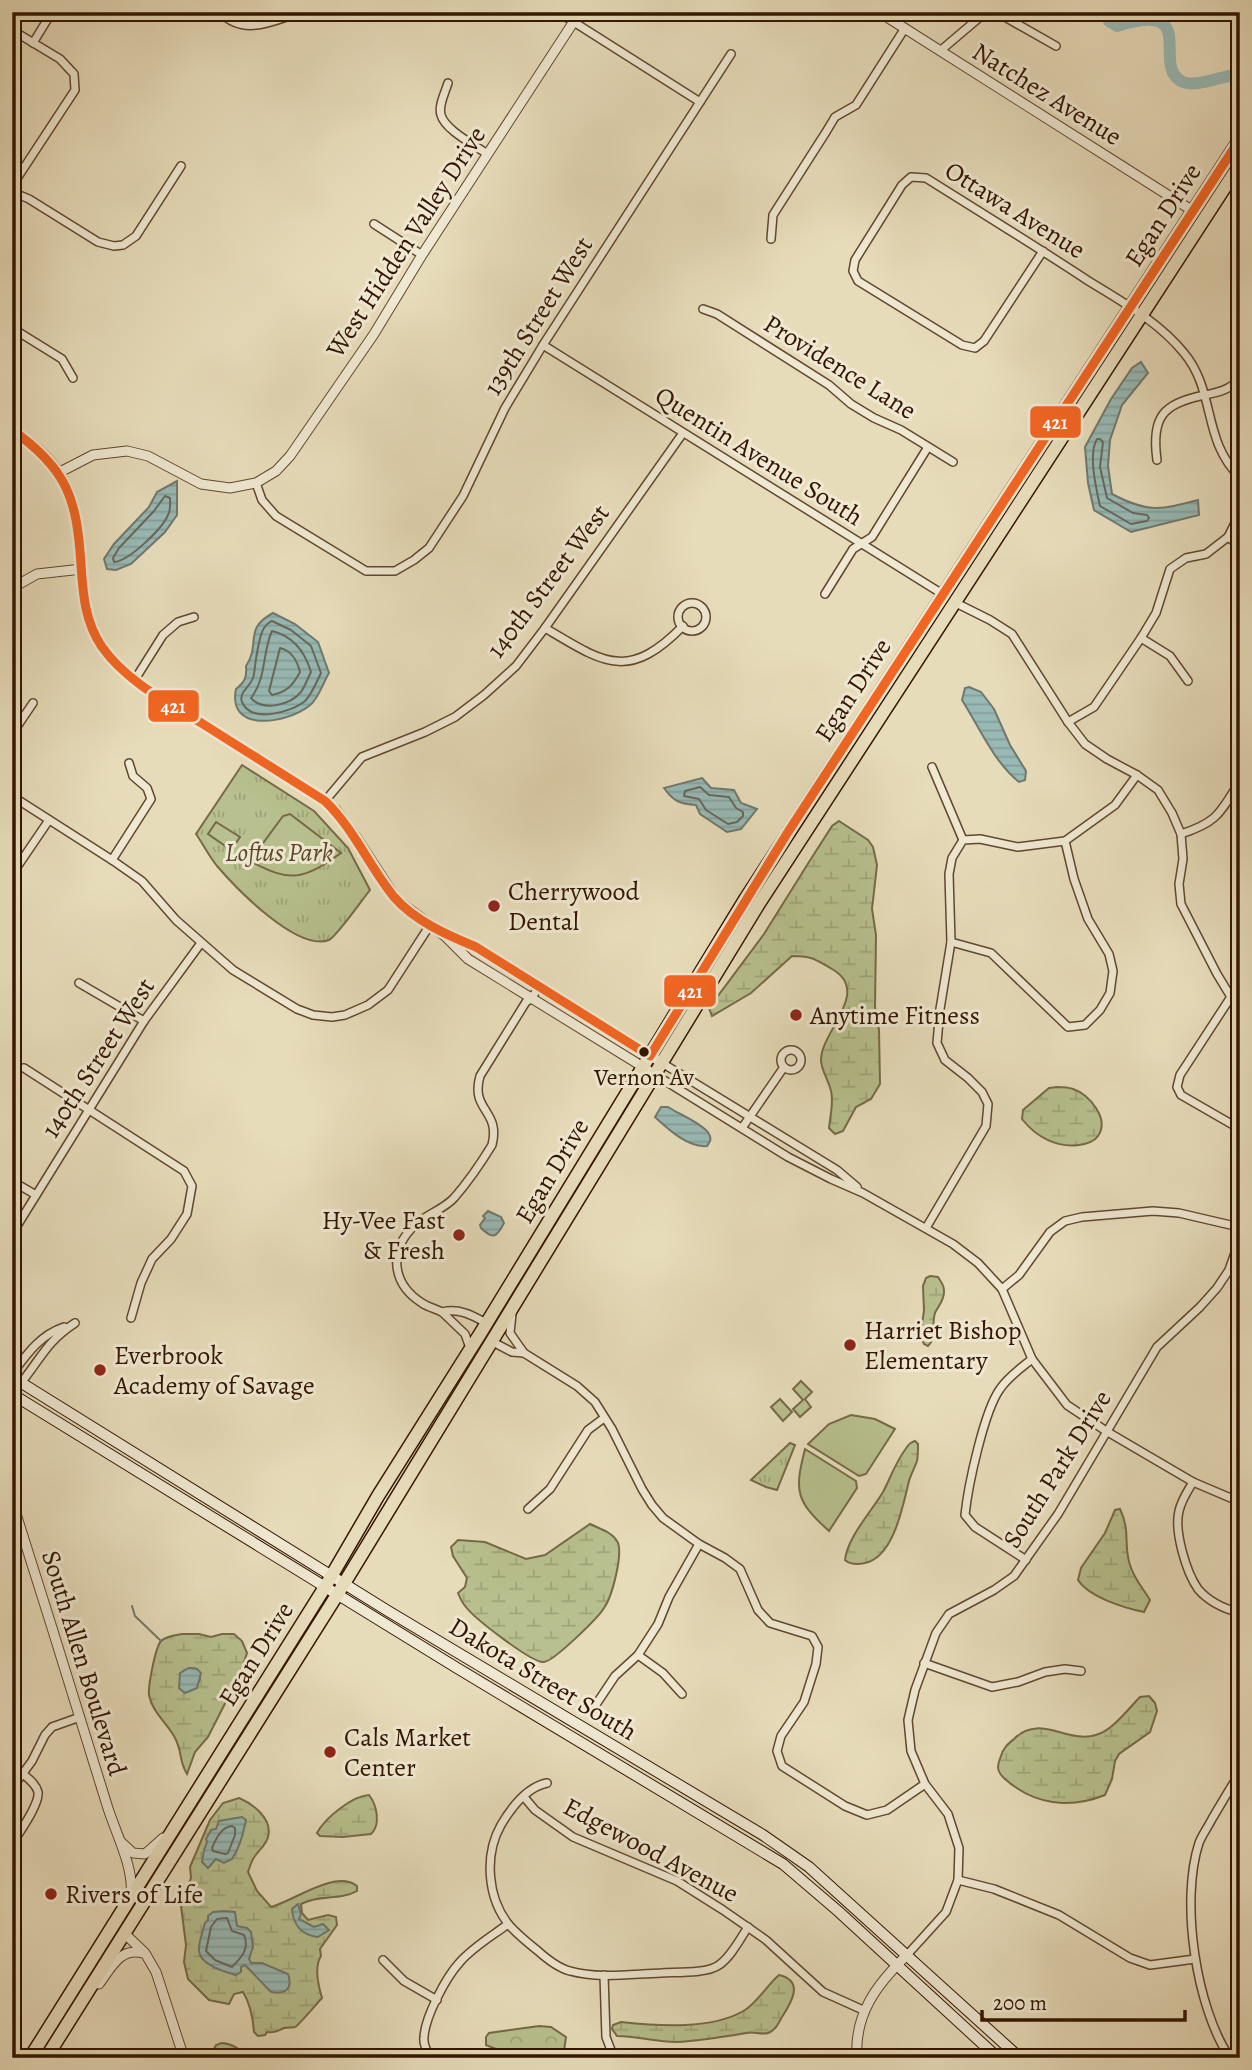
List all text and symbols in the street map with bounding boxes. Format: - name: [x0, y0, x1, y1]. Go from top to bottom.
- street label: Natchez Avenue: [966, 34, 1128, 154]
- street label: West Hidden Valley Drive: [317, 120, 494, 365]
- street label: Ottawa Avenue: [938, 153, 1092, 267]
- street label: Egan Drive: [1116, 156, 1210, 274]
- street label: 139th Street West: [475, 230, 601, 402]
- street label: Providence Lane: [757, 306, 923, 428]
- street label: Quentin Avenue South: [649, 378, 870, 534]
- line badge: 421: [1029, 405, 1082, 439]
- text: 421: [1043, 410, 1068, 436]
- street label: 140th Street West: [479, 497, 618, 665]
- street label: Egan Drive: [806, 631, 900, 749]
- line badge: 421: [147, 689, 200, 723]
- text: 421: [161, 694, 186, 720]
- park label: Loftus Park: [225, 835, 333, 870]
- place label: Cherrywood Dental: [508, 874, 640, 939]
- marker: Cherrywood Dental: [486, 898, 502, 914]
- street label: 140th Street West: [33, 971, 163, 1145]
- line badge: 421: [663, 974, 717, 1008]
- text: 421: [678, 979, 703, 1005]
- place label: Anytime Fitness: [809, 998, 980, 1033]
- marker: Anytime Fitness: [788, 1007, 804, 1023]
- marker: Vernon Av: [637, 1045, 651, 1059]
- place label: Vernon Av: [593, 1061, 694, 1093]
- street label: Egan Drive: [507, 1112, 597, 1230]
- place label: Hy-Vee Fast & Fresh: [322, 1203, 445, 1268]
- marker: Hy-Vee Fast & Fresh: [451, 1227, 467, 1243]
- place label: Harriet Bishop Elementary: [864, 1313, 1021, 1378]
- marker: Harriet Bishop Elementary: [842, 1337, 858, 1353]
- place label: Everbrook Academy of Savage: [113, 1338, 315, 1403]
- marker: Everbrook Academy of Savage: [92, 1362, 108, 1378]
- street label: South Park Drive: [994, 1383, 1120, 1555]
- street label: South Allen Boulevard: [33, 1546, 135, 1780]
- street label: Egan Drive: [210, 1595, 302, 1713]
- street label: Dakota Street South: [443, 1609, 644, 1749]
- place label: Cals Market Center: [344, 1720, 471, 1785]
- marker: Cals Market Center: [322, 1744, 338, 1760]
- street label: Edgewood Avenue: [557, 1789, 745, 1911]
- place label: Rivers of Life: [65, 1877, 203, 1912]
- marker: Rivers of Life: [43, 1886, 59, 1902]
- scale bar: [982, 1979, 1186, 2023]
- text: 200 m: [993, 1989, 1047, 2017]

